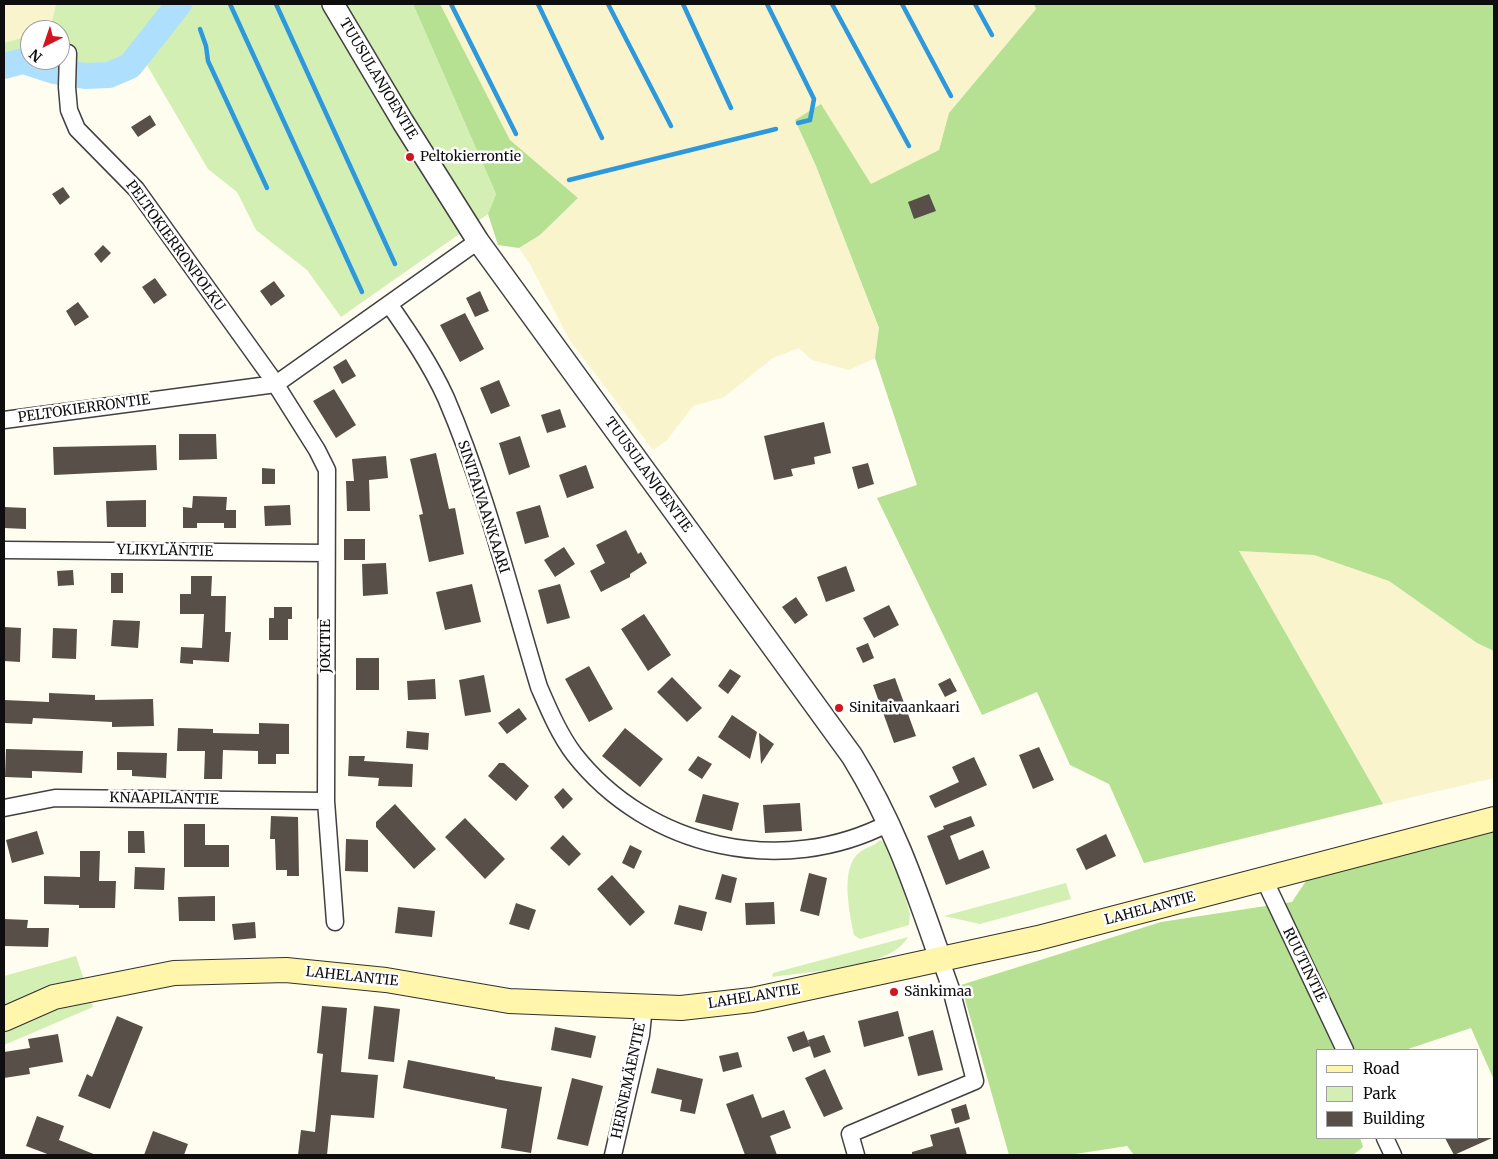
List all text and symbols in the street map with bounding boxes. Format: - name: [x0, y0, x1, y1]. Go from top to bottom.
- street label: TUUSULANJOENTIE: [335, 16, 421, 142]
- north arrow: [20, 20, 70, 70]
- text: N: [26, 45, 46, 66]
- place label: Peltokierrontie: [420, 149, 521, 165]
- marker: Peltokierrontie: [404, 151, 416, 163]
- street label: PELTOKIERRONPOLKU: [122, 177, 228, 315]
- street label: PELTOKIERRONTIE: [17, 391, 151, 427]
- street label: TUUSULANJOENTIE: [601, 414, 695, 536]
- street label: SINITAIVAANKAARI: [454, 438, 512, 576]
- street label: YLIKYLÄNTIE: [117, 542, 213, 560]
- street label: JOKITIE: [318, 619, 334, 673]
- place label: Sinitaivaankaari: [849, 700, 960, 716]
- marker: Sinitaivaankaari: [833, 702, 845, 714]
- street label: KNAAPILANTIE: [109, 790, 219, 808]
- street label: LAHELANTIE: [1103, 889, 1197, 929]
- street label: RUUTINTIE: [1279, 925, 1329, 1005]
- street label: LAHELANTIE: [305, 964, 399, 990]
- street label: LAHELANTIE: [707, 981, 801, 1013]
- place label: Sänkimaa: [904, 984, 972, 1000]
- marker: Sänkimaa: [888, 986, 900, 998]
- street label: HERNEMÄENTIE: [609, 1022, 649, 1140]
- legend: [1316, 1049, 1478, 1139]
- text: Road: [1363, 1059, 1399, 1078]
- text: Park: [1363, 1084, 1396, 1103]
- text: Building: [1363, 1109, 1425, 1128]

